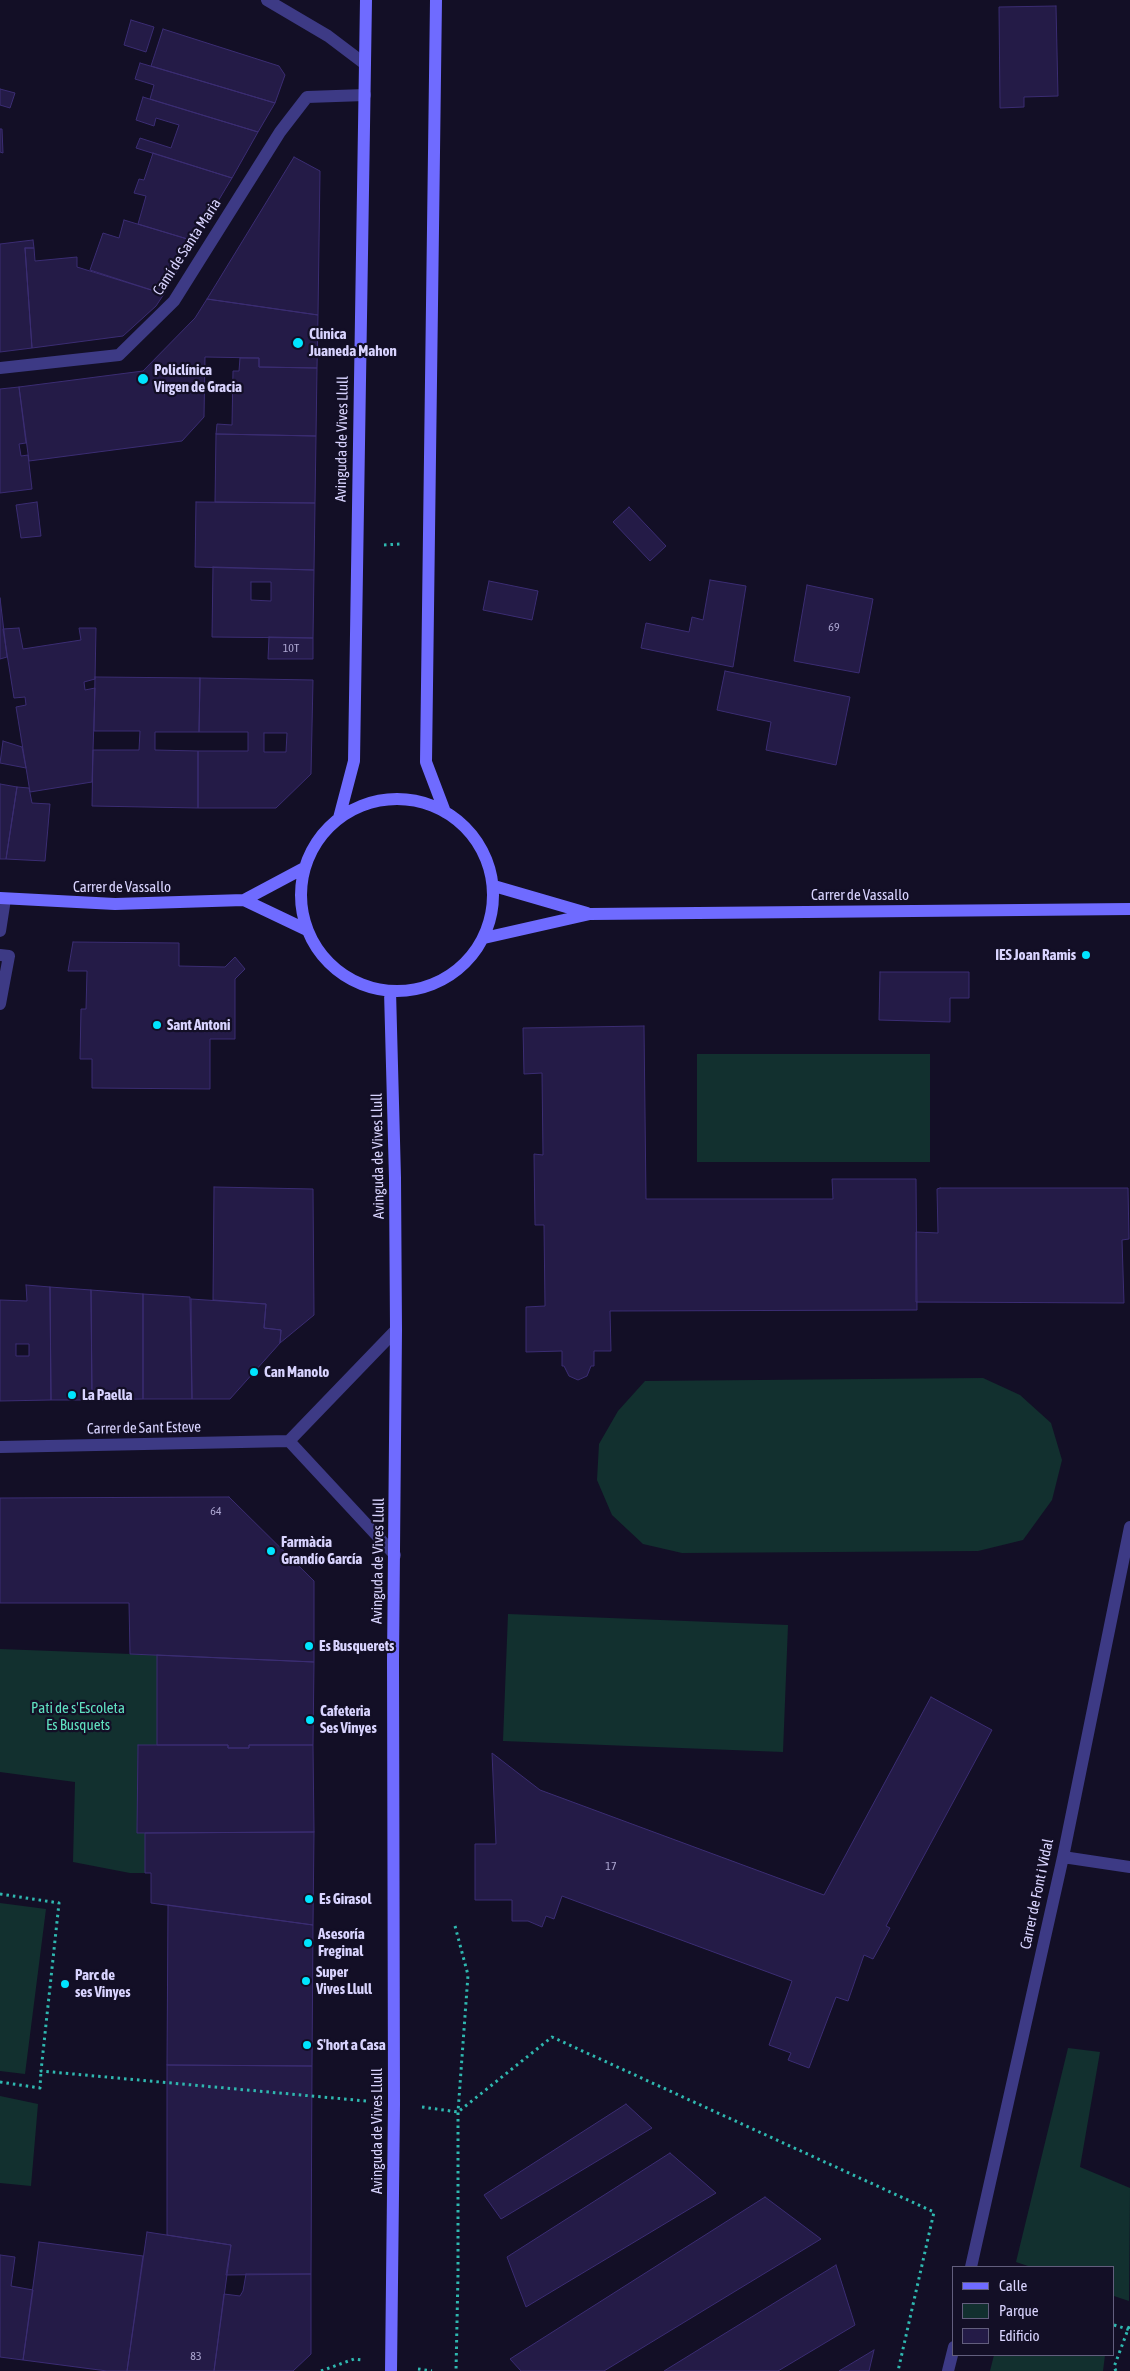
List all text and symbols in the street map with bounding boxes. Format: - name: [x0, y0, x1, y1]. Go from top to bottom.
- street label: Camí de Santa Maria: [149, 195, 225, 299]
- place label: Clinica Juaneda Mahon: [309, 325, 397, 360]
- marker: Clinica Juaneda Mahon: [291, 336, 305, 350]
- place label: Policlínica Virgen de Gracia: [154, 361, 242, 396]
- marker: Policlínica Virgen de Gracia: [136, 372, 150, 386]
- street label: Avinguda de Vives Llull: [332, 376, 352, 502]
- house number: 69: [828, 620, 840, 634]
- house number: 10T: [283, 641, 299, 655]
- street label: Carrer de Vassallo: [73, 878, 171, 896]
- street label: Carrer de Vassallo: [811, 886, 909, 904]
- place label: IES Joan Ramis: [995, 946, 1076, 964]
- marker: IES Joan Ramis: [1080, 949, 1092, 961]
- place label: Sant Antoni: [167, 1016, 230, 1034]
- marker: Sant Antoni: [151, 1019, 163, 1031]
- street label: Avinguda de Vives Llull: [368, 1093, 388, 1219]
- place label: Can Manolo: [264, 1363, 329, 1381]
- marker: Can Manolo: [248, 1366, 260, 1378]
- place label: La Paella: [82, 1386, 133, 1404]
- marker: La Paella: [66, 1389, 78, 1401]
- street label: Carrer de Sant Esteve: [87, 1418, 201, 1438]
- street label: Avinguda de Vives Llull: [368, 1498, 388, 1624]
- house number: 64: [210, 1504, 222, 1518]
- place label: Farmàcia Grandío García: [281, 1533, 362, 1568]
- marker: Farmàcia Grandío García: [265, 1545, 277, 1557]
- place label: Es Busquerets: [319, 1637, 394, 1655]
- marker: Es Busquerets: [303, 1640, 315, 1652]
- park label: Pati de s'Escoleta Es Busquets: [31, 1699, 125, 1734]
- place label: Cafeteria Ses Vinyes: [320, 1702, 377, 1737]
- marker: Cafeteria Ses Vinyes: [304, 1714, 316, 1726]
- street label: Carrer de Font i Vidal: [1016, 1837, 1058, 1951]
- house number: 17: [605, 1859, 617, 1873]
- place label: Es Girasol: [319, 1890, 372, 1908]
- marker: Es Girasol: [303, 1893, 315, 1905]
- place label: Asesoría Freginal: [318, 1925, 365, 1960]
- marker: Asesoría Freginal: [302, 1937, 314, 1949]
- place label: Super Vives Llull: [316, 1963, 372, 1998]
- place label: Parc de ses Vinyes: [75, 1966, 131, 2001]
- marker: Super Vives Llull: [300, 1975, 312, 1987]
- marker: Parc de ses Vinyes: [59, 1978, 71, 1990]
- place label: S'hort a Casa: [317, 2036, 386, 2054]
- marker: S'hort a Casa: [301, 2039, 313, 2051]
- street label: Avinguda de Vives Llull: [368, 2068, 386, 2194]
- legend: [952, 2266, 1115, 2356]
- text: Calle: [999, 2277, 1027, 2294]
- text: Parque: [999, 2302, 1039, 2319]
- text: Edificio: [999, 2327, 1040, 2344]
- house number: 83: [190, 2349, 202, 2363]

